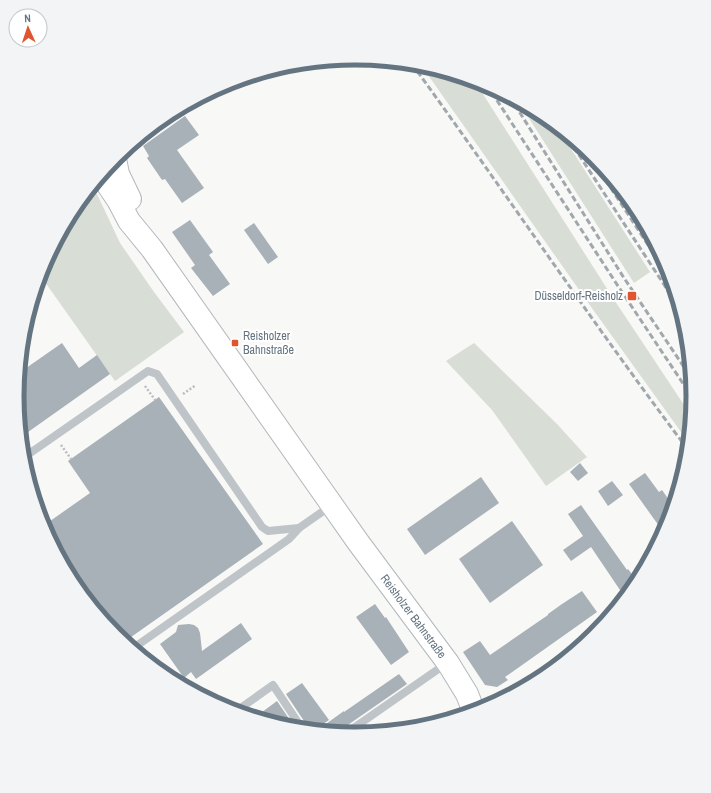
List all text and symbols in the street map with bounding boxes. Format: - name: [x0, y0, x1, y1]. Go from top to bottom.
- north arrow: [8, 8, 48, 48]
- text: N: [24, 11, 31, 25]
- place label: Düsseldorf-Reisholz: [534, 288, 623, 304]
- marker: Düsseldorf-Reisholz: [626, 290, 638, 302]
- place label: Reisholzer Bahnstraße: [243, 328, 294, 358]
- marker: Reisholzer Bahnstraße: [230, 338, 240, 348]
- street label: Reisholzer Bahnstraße: [377, 571, 450, 662]

